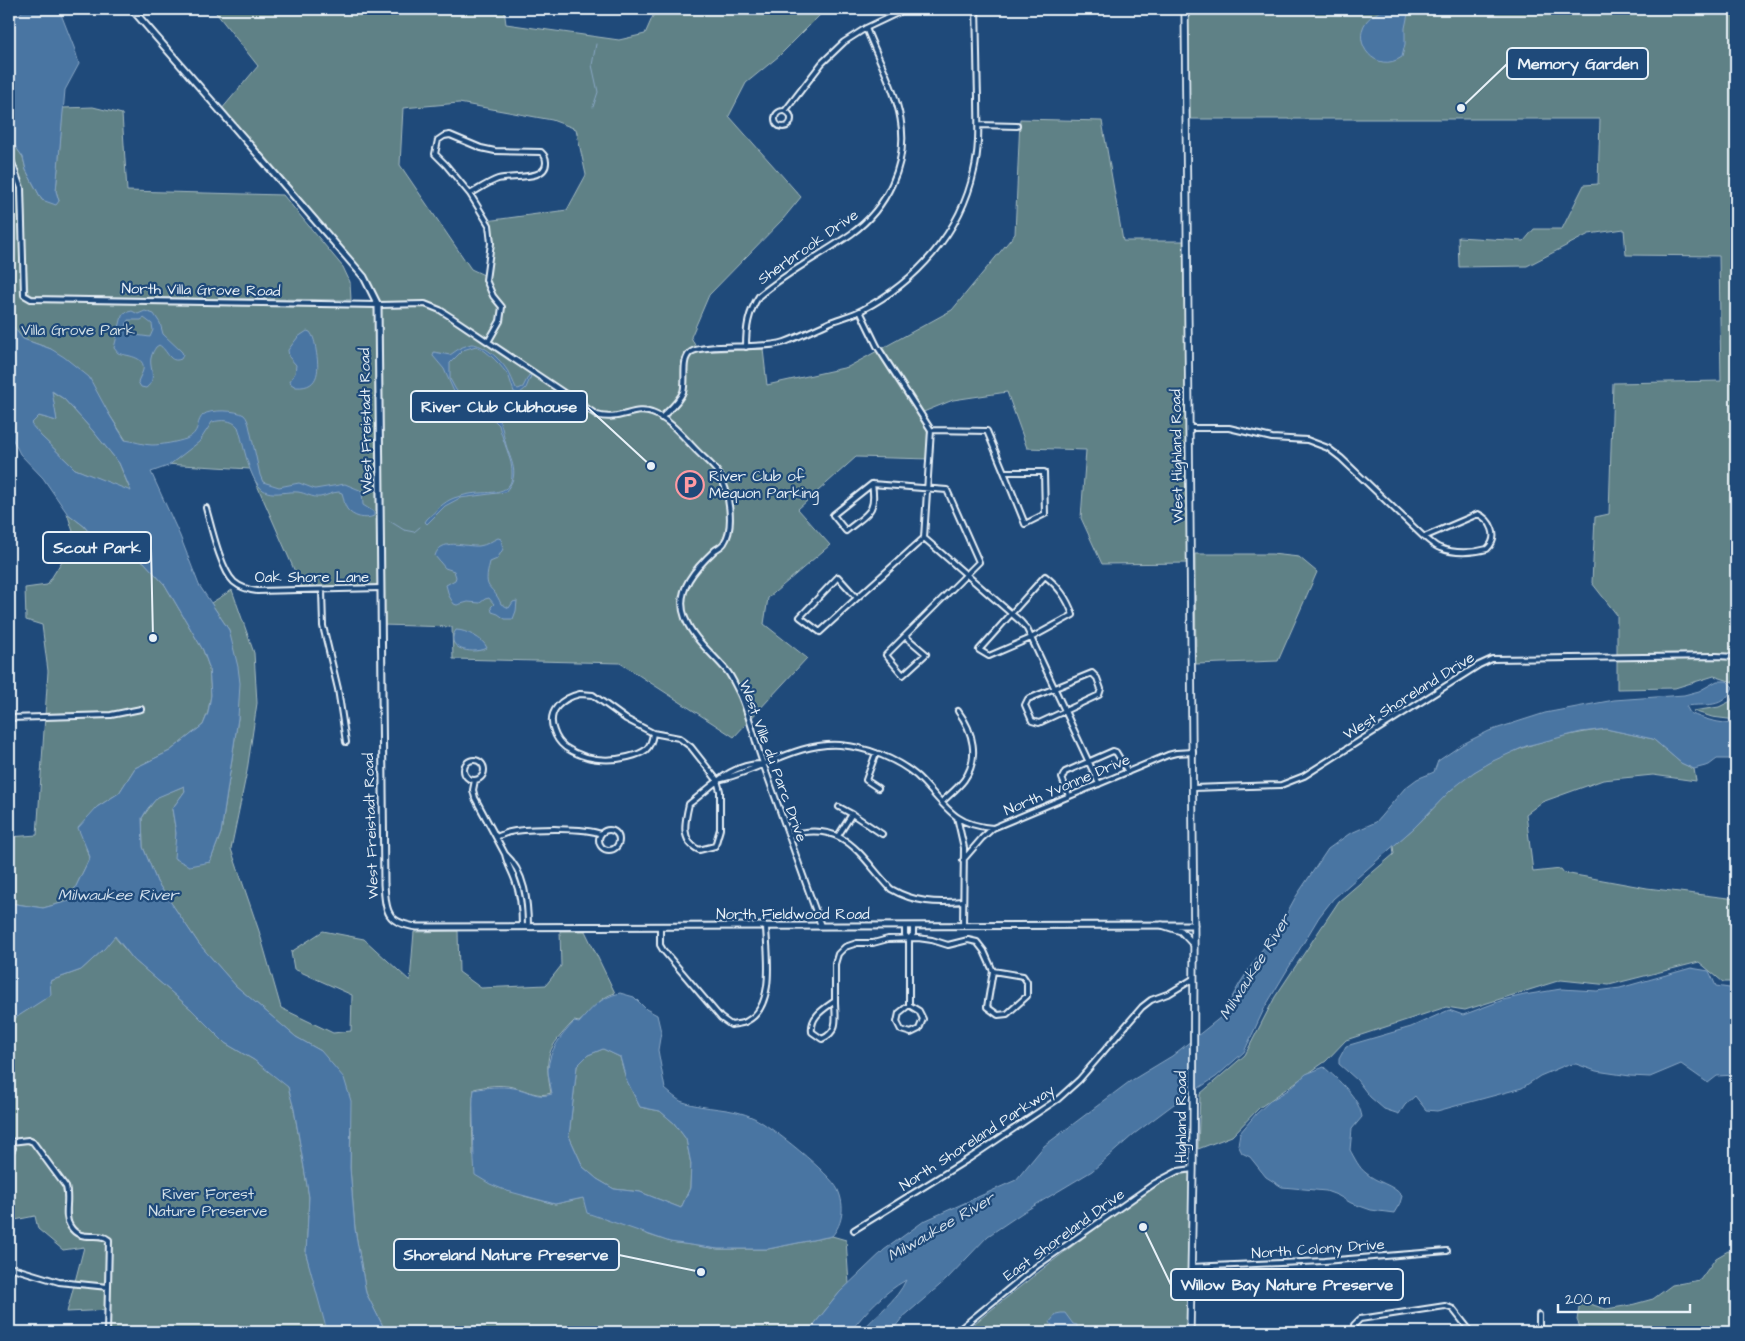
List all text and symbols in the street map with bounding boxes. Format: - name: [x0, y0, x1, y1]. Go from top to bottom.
- callout: Memory Garden: [1507, 48, 1648, 79]
- text: Memory Garden: [1518, 53, 1638, 76]
- street label: Sherbrook Drive: [753, 204, 863, 290]
- street label: North Villa Grove Road: [121, 278, 281, 302]
- park label: Villa Grove Park: [21, 320, 135, 341]
- street label: West Freistadt Road: [354, 347, 378, 494]
- street label: West Highland Road: [1165, 389, 1190, 523]
- callout: River Club Clubhouse: [411, 391, 587, 422]
- text: River Club Clubhouse: [421, 396, 577, 418]
- place label: River Club of Mequon Parking: [709, 466, 819, 505]
- parking icon: River Club of Mequon Parking: [675, 470, 705, 500]
- callout: Scout Park: [43, 532, 151, 563]
- text: Scout Park: [52, 537, 141, 559]
- street label: Oak Shore Lane: [255, 567, 369, 588]
- street label: West Shoreland Drive: [1339, 647, 1479, 745]
- street label: West Ville du Parc Drive: [734, 677, 812, 845]
- street label: North Yvonne Drive: [1001, 749, 1133, 821]
- street label: West Freistadt Road: [358, 752, 384, 899]
- water label: Milwaukee River: [58, 884, 180, 906]
- street label: North Fieldwood Road: [716, 904, 870, 925]
- water label: Milwaukee River: [1214, 908, 1297, 1024]
- street label: Highland Road: [1171, 1071, 1193, 1163]
- street label: North Shoreland Parkway: [895, 1080, 1059, 1197]
- park label: River Forest Nature Preserve: [149, 1184, 267, 1222]
- street label: East Shoreland Drive: [999, 1184, 1129, 1286]
- water label: Milwaukee River: [883, 1186, 1001, 1267]
- street label: North Colony Drive: [1251, 1234, 1385, 1265]
- callout: Shoreland Nature Preserve: [394, 1239, 619, 1270]
- text: Shoreland Nature Preserve: [403, 1244, 609, 1266]
- callout: Willow Bay Nature Preserve: [1171, 1269, 1403, 1300]
- text: Willow Bay Nature Preserve: [1180, 1274, 1394, 1297]
- scale bar: [1558, 1281, 1690, 1313]
- text: 200 m: [1565, 1289, 1611, 1310]

